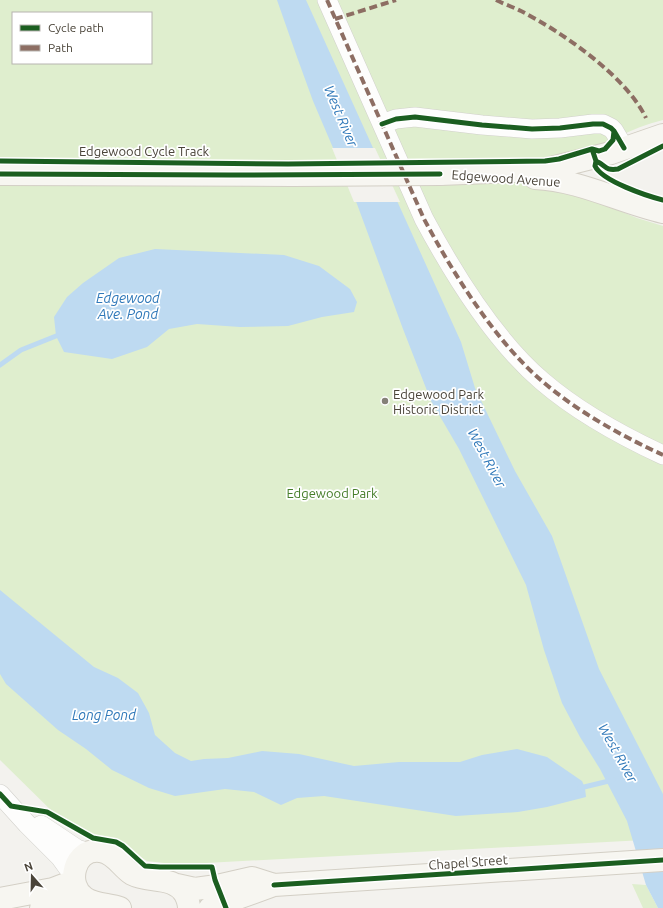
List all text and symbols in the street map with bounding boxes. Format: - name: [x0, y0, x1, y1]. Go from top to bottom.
- legend: [12, 12, 152, 64]
- text: Cycle path: [48, 21, 104, 34]
- text: Path: [48, 41, 73, 54]
- water label: West River: [321, 83, 361, 150]
- street label: Edgewood Cycle Track: [79, 144, 209, 158]
- street label: Edgewood Avenue: [451, 167, 561, 189]
- water label: Edgewood Ave. Pond: [96, 290, 161, 322]
- place label: Edgewood Park Historic District: [393, 387, 485, 416]
- marker: Edgewood Park Historic District: [380, 396, 390, 406]
- water label: West River: [465, 426, 510, 491]
- park label: Edgewood Park: [286, 486, 378, 500]
- water label: Long Pond: [72, 707, 137, 723]
- water label: West River: [595, 721, 641, 786]
- street label: Chapel Street: [428, 852, 508, 872]
- north arrow: [12, 856, 52, 896]
- text: N: [23, 860, 34, 874]

